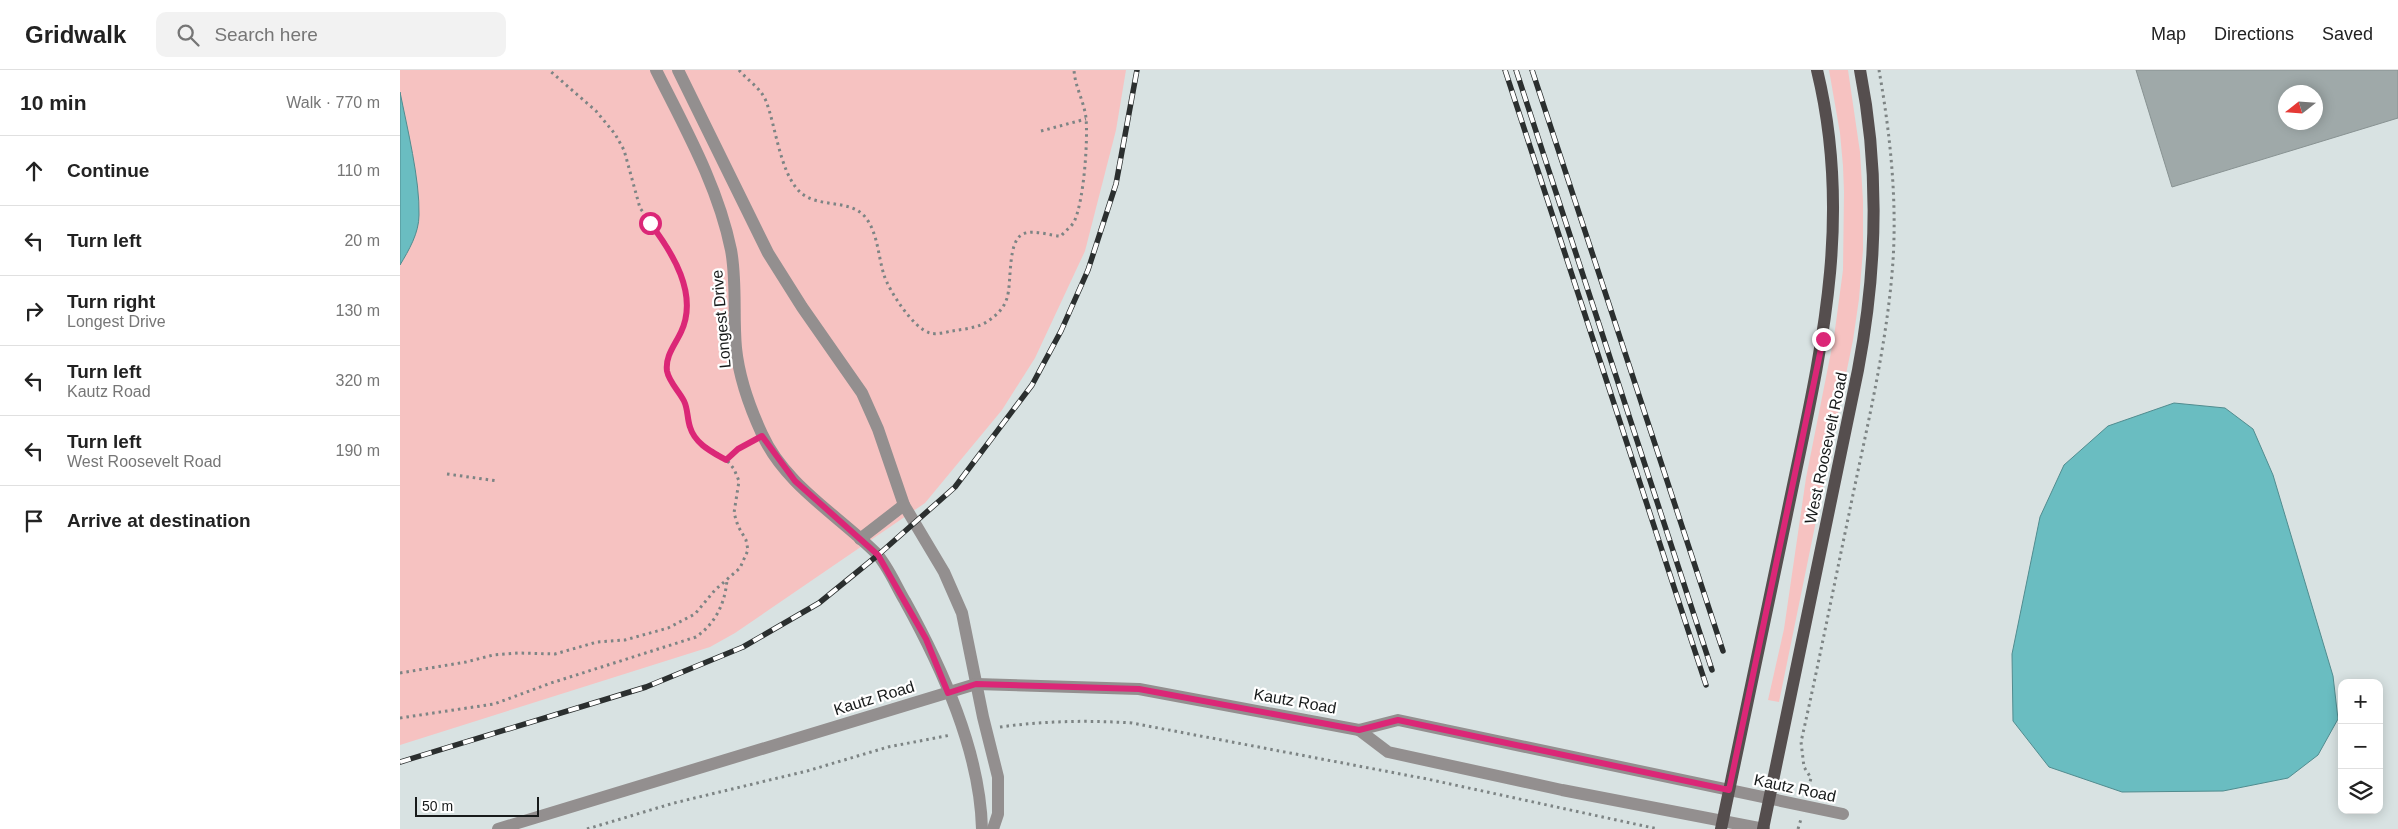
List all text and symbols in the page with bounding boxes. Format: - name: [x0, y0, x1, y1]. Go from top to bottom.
- search box: [156, 12, 506, 57]
- text: Gridwalk: [25, 21, 126, 48]
- icon: search: [174, 21, 202, 49]
- text: Search here: [214, 24, 318, 45]
- text: Map: [2151, 24, 2186, 44]
- text: Directions: [2214, 24, 2294, 44]
- text: Saved: [2322, 24, 2373, 44]
- north arrow: [2278, 85, 2323, 130]
- text: 10 min: [20, 91, 87, 114]
- text: Walk · 770 m: [286, 94, 380, 111]
- icon: ahead: [20, 157, 48, 185]
- text: Continue: [67, 160, 149, 181]
- text: 110 m: [337, 162, 380, 179]
- route start: [639, 212, 662, 235]
- icon: left: [20, 227, 48, 255]
- text: Turn left: [67, 230, 142, 251]
- text: 20 m: [344, 232, 380, 249]
- street label: Longest Drive: [708, 269, 734, 369]
- text: Turn right: [67, 291, 155, 312]
- icon: right: [20, 297, 48, 325]
- text: 130 m: [336, 302, 380, 319]
- text: Longest Drive: [67, 313, 166, 330]
- route end: [1812, 328, 1835, 351]
- text: Turn left: [67, 361, 142, 382]
- icon: left: [20, 367, 48, 395]
- street label: West Roosevelt Road: [1802, 371, 1850, 525]
- text: 320 m: [336, 372, 380, 389]
- text: Kautz Road: [67, 383, 151, 400]
- text: Turn left: [67, 431, 142, 452]
- icon: left: [20, 437, 48, 465]
- text: 190 m: [336, 442, 380, 459]
- text: West Roosevelt Road: [67, 453, 221, 470]
- icon: arrive: [20, 507, 48, 535]
- text: Arrive at destination: [67, 510, 251, 531]
- street label: Kautz Road: [832, 678, 916, 718]
- map controls: [2338, 679, 2383, 814]
- button: +: [2338, 679, 2383, 724]
- street label: Kautz Road: [1252, 685, 1338, 717]
- button: −: [2338, 724, 2383, 769]
- button: layers: [2338, 769, 2383, 814]
- street label: Kautz Road: [1752, 771, 1838, 805]
- scale bar: [415, 794, 539, 817]
- text: 50 m: [422, 798, 453, 814]

